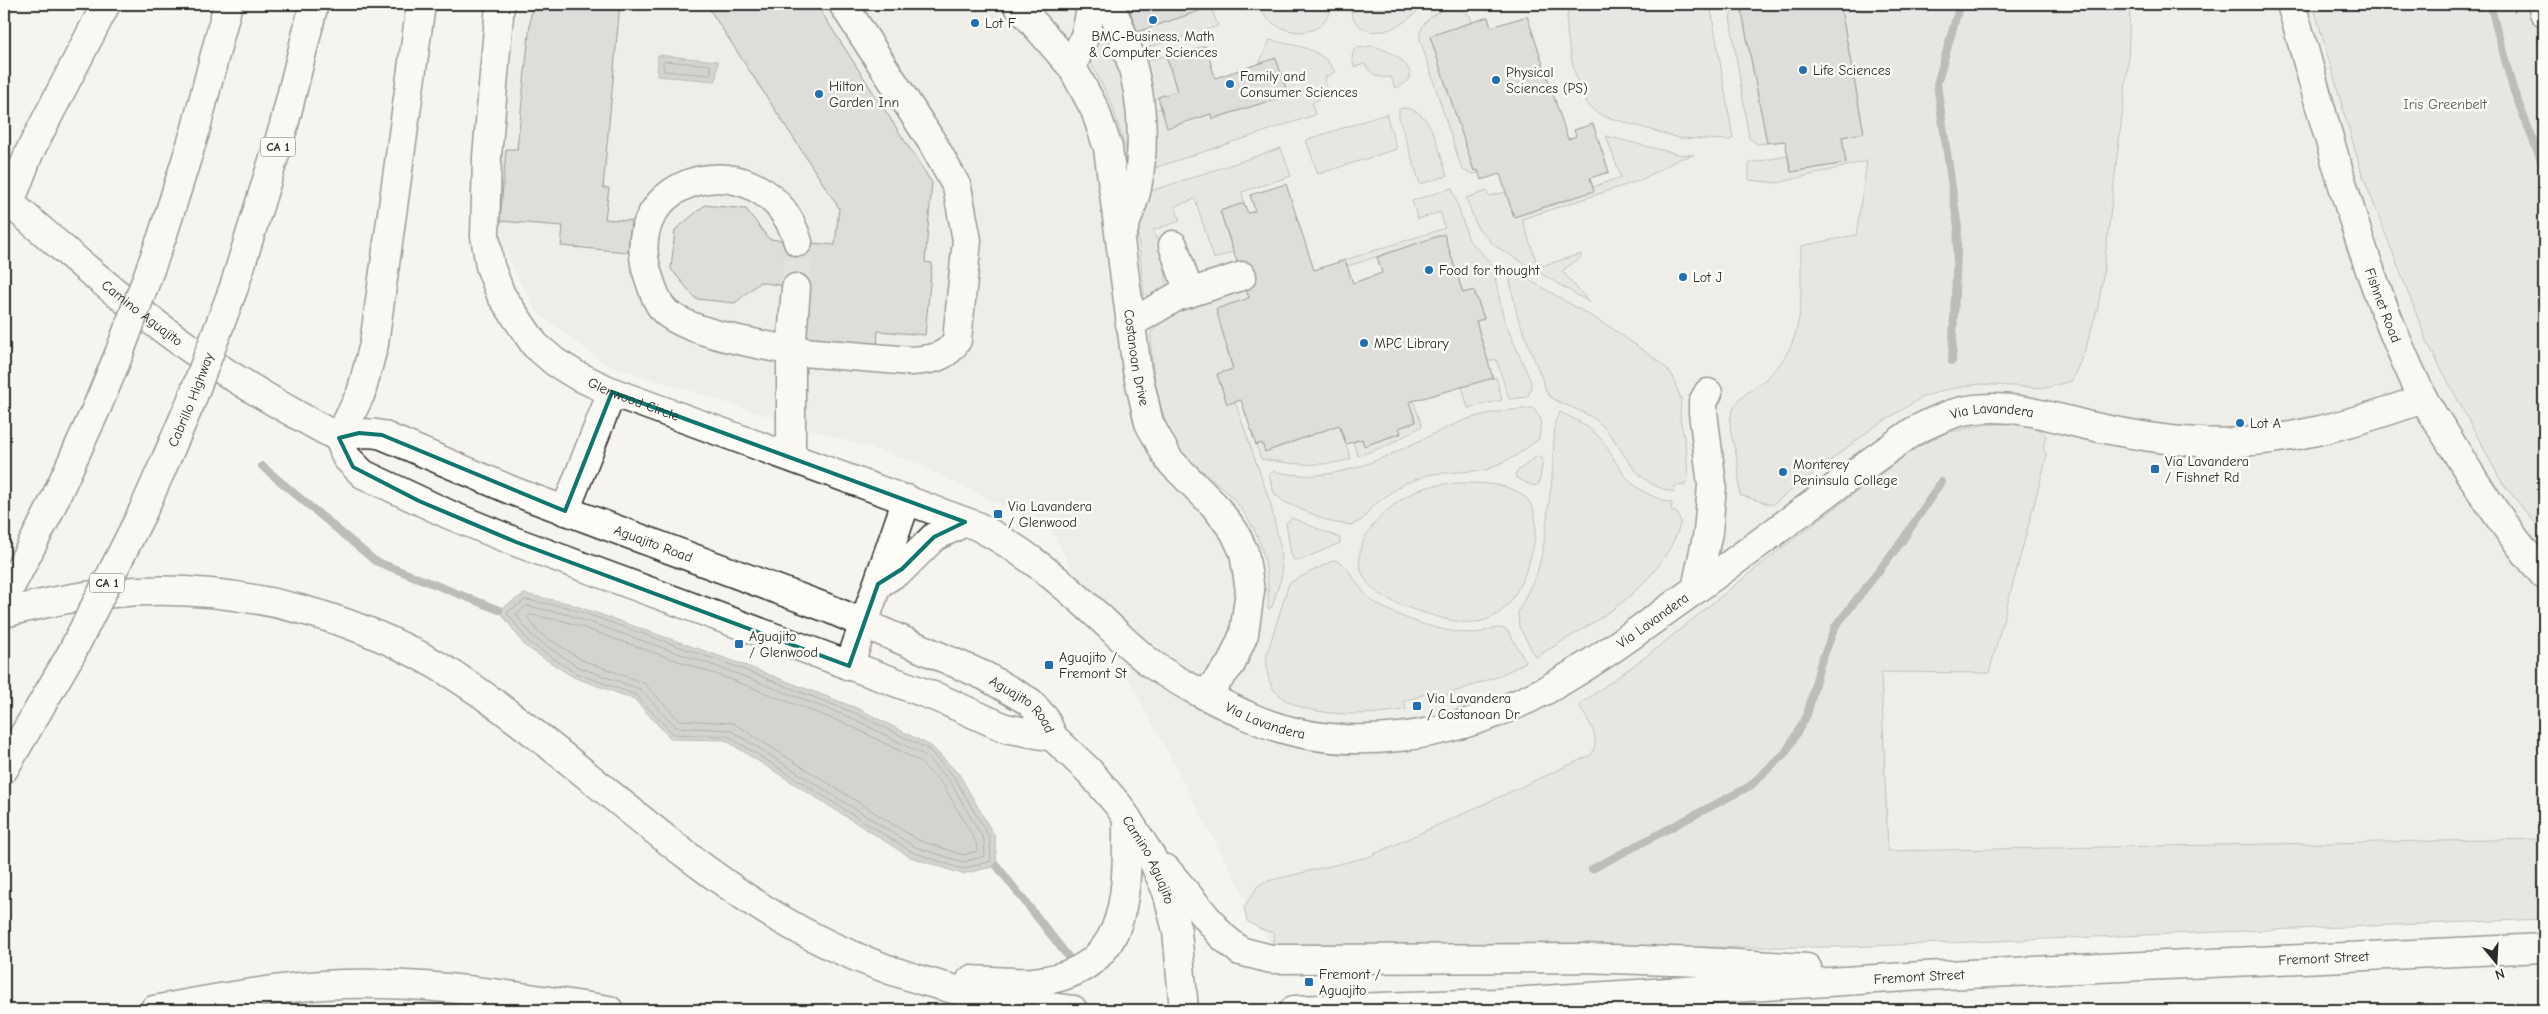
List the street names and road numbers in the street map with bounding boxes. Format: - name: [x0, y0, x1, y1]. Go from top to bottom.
- road number: CA 1: [260, 138, 296, 156]
- street label: Fishnet Road: [2361, 266, 2405, 345]
- street label: Camino Aguajito: [98, 276, 186, 350]
- street label: Costanoan Drive: [1120, 308, 1153, 407]
- street label: Cabrillo Highway: [164, 350, 218, 450]
- street label: Glenwood Circle: [585, 374, 682, 425]
- street label: Via Lavandera: [1948, 400, 2035, 423]
- street label: Aguajito Road: [612, 521, 695, 566]
- road number: CA 1: [90, 574, 124, 592]
- street label: Via Lavandera: [1614, 589, 1692, 652]
- street label: Aguajito Road: [986, 672, 1058, 736]
- street label: Via Lavandera: [1222, 699, 1307, 743]
- street label: Camino Aguajito: [1118, 813, 1178, 906]
- street label: Fremont Street: [2278, 948, 2370, 969]
- street label: Fremont Street: [1873, 966, 1966, 988]

